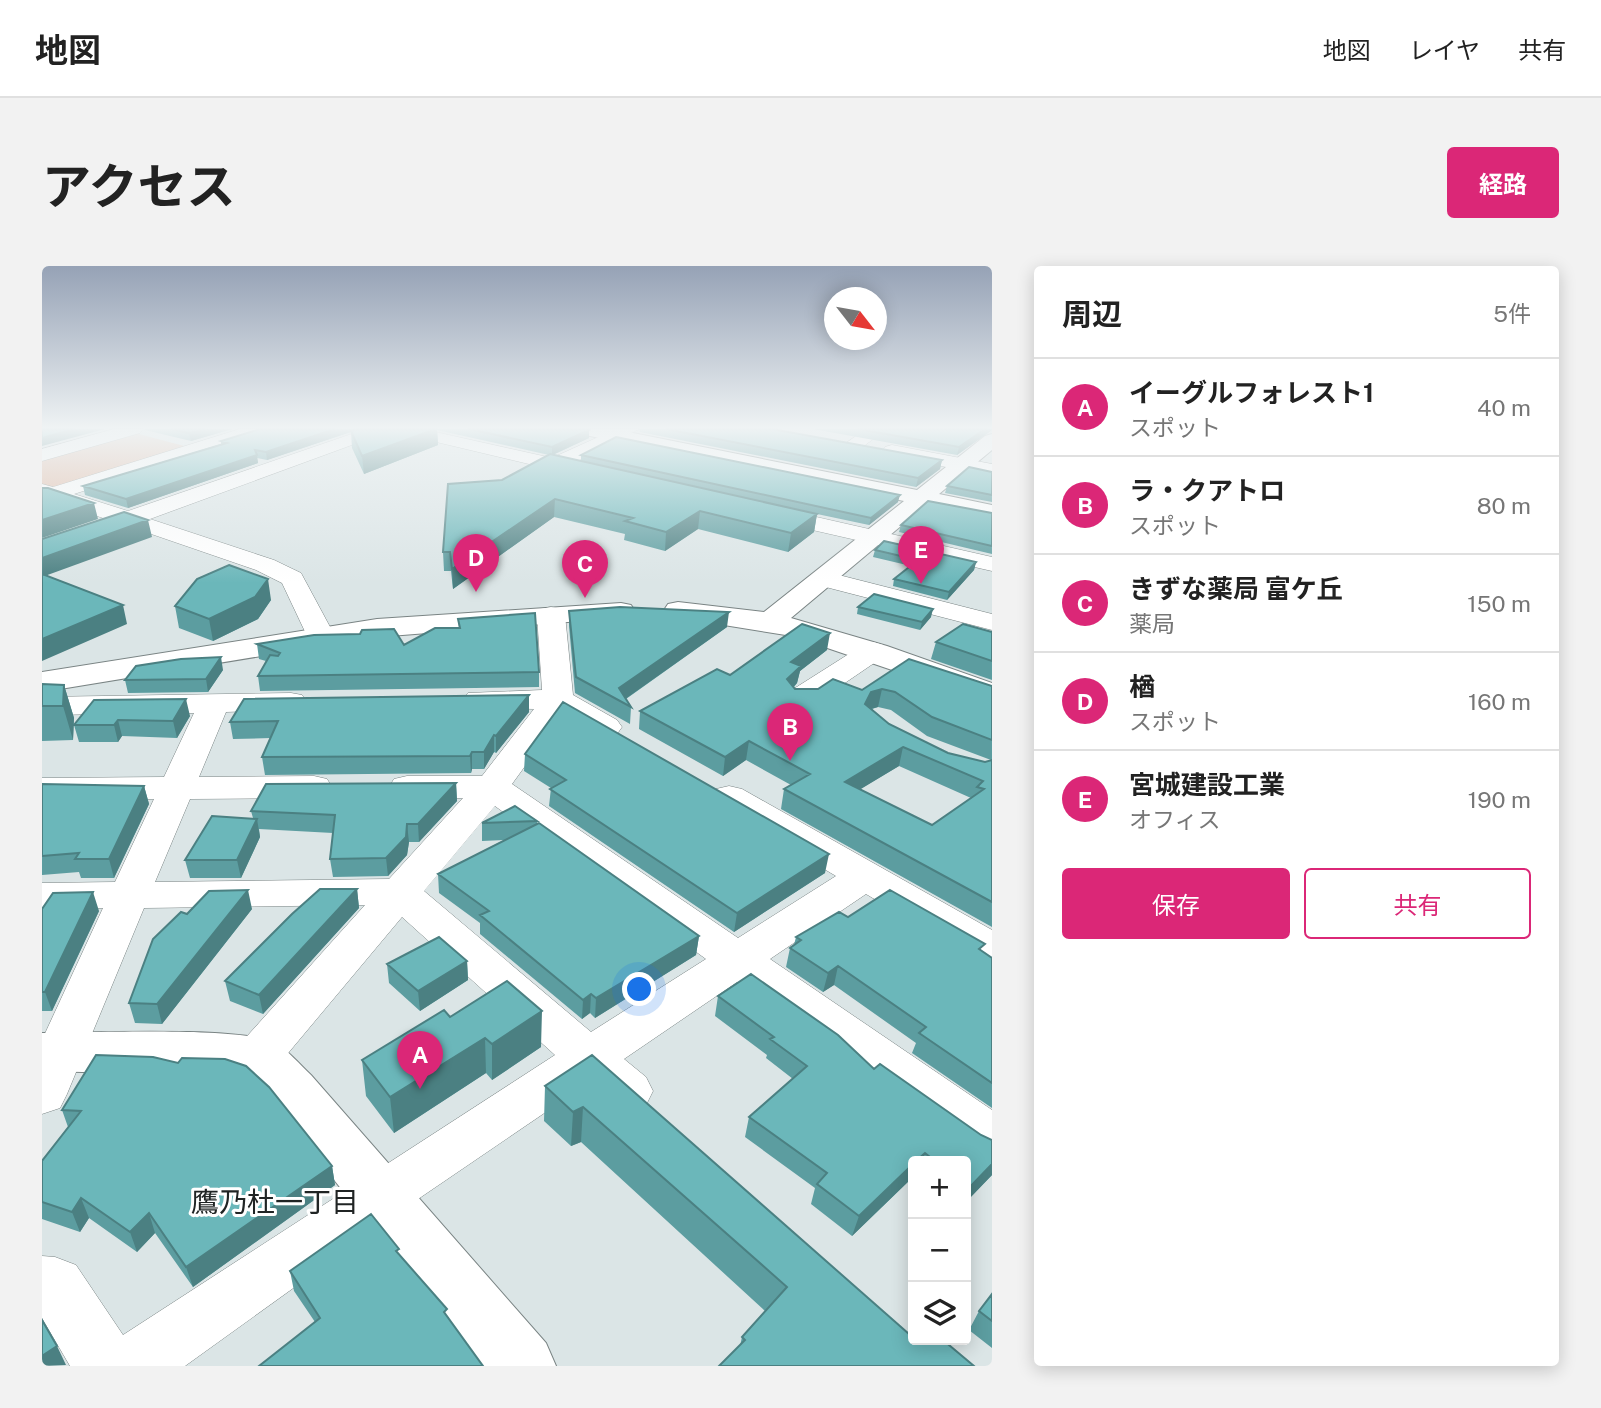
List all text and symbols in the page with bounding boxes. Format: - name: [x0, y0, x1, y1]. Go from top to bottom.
- text: 地図: [35, 31, 101, 69]
- text: 地図: [1323, 36, 1371, 64]
- text: レイヤ: [1409, 36, 1480, 64]
- text: 共有: [1518, 36, 1566, 64]
- button: 経路: [1447, 147, 1559, 218]
- text: アクセス: [42, 157, 236, 215]
- north arrow: [824, 287, 887, 350]
- text: 周辺: [1062, 296, 1122, 332]
- text: 5件: [1493, 300, 1531, 327]
- text: イーグルフォレスト1: [1129, 377, 1374, 408]
- text: A: [1077, 394, 1093, 421]
- text: 40 m: [1477, 394, 1531, 421]
- text: スポット: [1129, 414, 1221, 441]
- text: ラ・クアトロ: [1129, 475, 1285, 506]
- text: B: [1077, 492, 1093, 519]
- text: 80 m: [1477, 492, 1531, 519]
- text: スポット: [1129, 512, 1221, 539]
- pin: E: [898, 526, 944, 584]
- pin: D: [453, 534, 499, 592]
- pin: C: [562, 540, 608, 598]
- text: きずな薬局 富ケ丘: [1129, 573, 1343, 604]
- text: C: [1077, 590, 1093, 617]
- text: 150 m: [1467, 590, 1531, 617]
- text: 薬局: [1129, 610, 1175, 637]
- text: 楢: [1129, 671, 1155, 702]
- text: D: [1077, 688, 1093, 715]
- text: 160 m: [1468, 688, 1531, 715]
- pin: B: [767, 703, 813, 761]
- text: スポット: [1129, 708, 1221, 735]
- text: 宮城建設工業: [1129, 769, 1285, 800]
- text: E: [1078, 786, 1092, 813]
- text: 190 m: [1468, 786, 1531, 813]
- text: オフィス: [1129, 806, 1221, 833]
- button: 保存: [1062, 868, 1290, 939]
- button: 共有: [1304, 868, 1531, 939]
- your location: [622, 972, 656, 1006]
- pin: A: [397, 1031, 443, 1089]
- map controls: [908, 1156, 971, 1345]
- button: +: [908, 1156, 971, 1219]
- district label: 鷹乃杜一丁目: [191, 1185, 359, 1218]
- button: −: [908, 1219, 971, 1282]
- button: layers: [908, 1282, 971, 1345]

